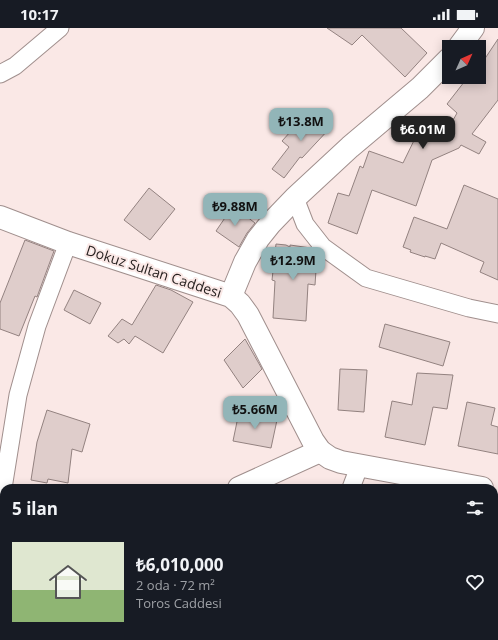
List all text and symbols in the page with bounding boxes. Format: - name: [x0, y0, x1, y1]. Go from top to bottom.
- text: 10:17: [20, 4, 59, 24]
- north arrow: [442, 40, 486, 84]
- map controls: [442, 40, 486, 84]
- pin: ₺13.8M: [268, 108, 334, 142]
- text: ₺13.8M: [278, 112, 324, 130]
- pin: ₺6.01M: [390, 116, 456, 150]
- text: ₺6.01M: [400, 120, 446, 138]
- pin: ₺9.88M: [202, 193, 268, 227]
- text: ₺9.88M: [212, 197, 258, 215]
- street label: Dokuz Sultan Caddesi: [84, 240, 224, 302]
- pin: ₺12.9M: [260, 247, 326, 281]
- text: ₺12.9M: [270, 251, 316, 269]
- pin: ₺5.66M: [222, 396, 288, 430]
- text: ₺5.66M: [232, 400, 278, 418]
- text: 5 ilan: [12, 497, 58, 520]
- icon: filters: [464, 497, 486, 519]
- text: ₺6,010,000: [136, 553, 223, 576]
- icon: home: [44, 558, 92, 606]
- icon: heart: [464, 571, 486, 593]
- text: 2 oda · 72 m²: [136, 576, 215, 594]
- text: Toros Caddesi: [136, 594, 222, 612]

